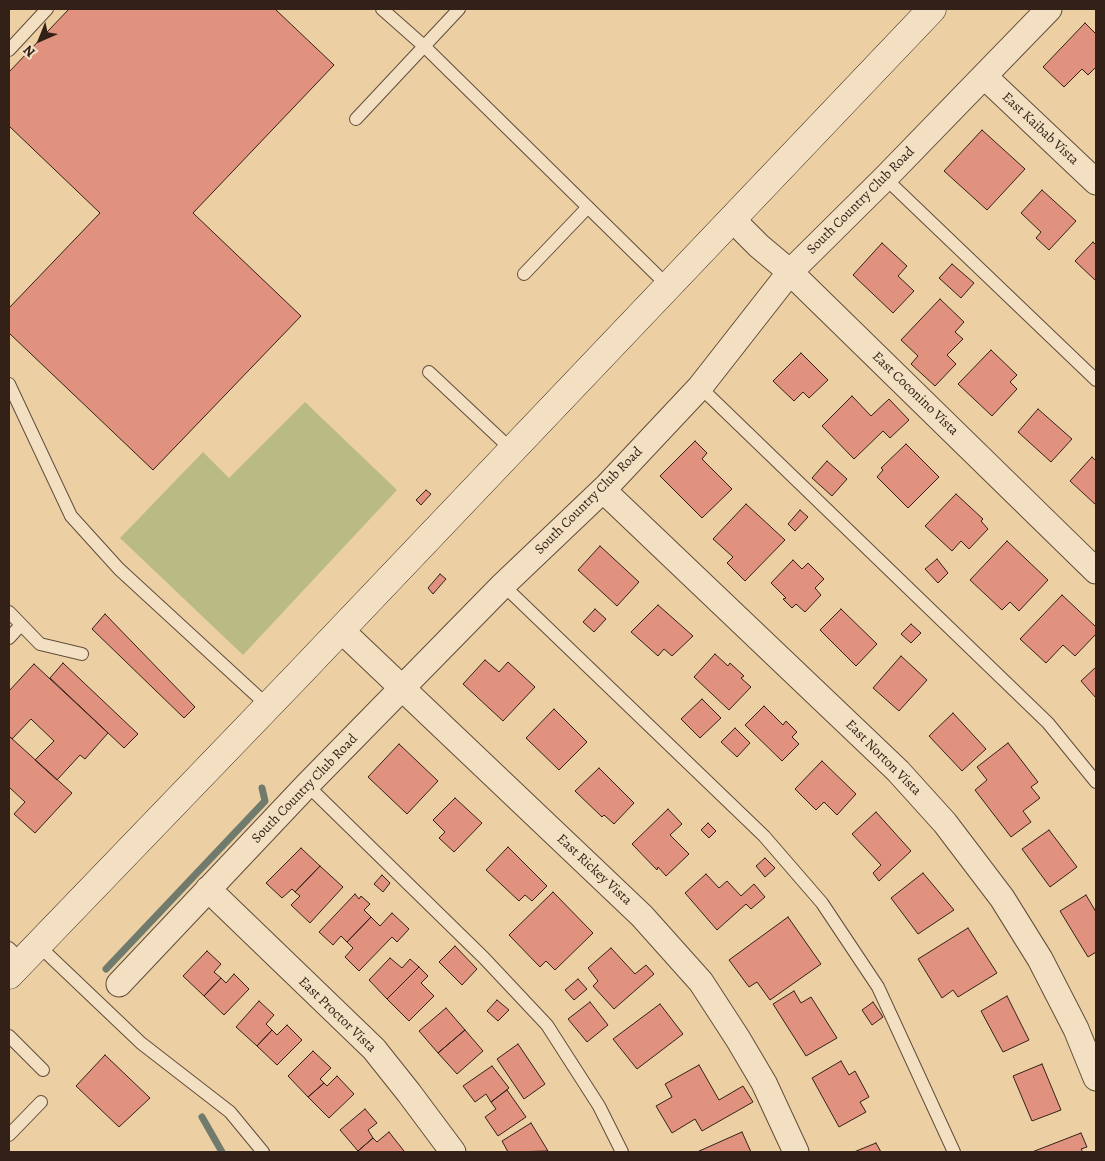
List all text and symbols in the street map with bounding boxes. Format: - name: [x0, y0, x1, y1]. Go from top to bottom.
- north arrow: [15, 15, 65, 65]
- text: N: [19, 41, 40, 62]
- street label: East Kaibab Vista: [998, 89, 1082, 169]
- street label: South Country Club Road: [804, 144, 918, 258]
- street label: East Coconino Vista: [868, 349, 962, 439]
- street label: South Country Club Road: [532, 444, 646, 558]
- street label: East Norton Vista: [842, 717, 924, 799]
- street label: South Country Club Road: [249, 731, 361, 847]
- street label: East Rickey Vista: [553, 831, 635, 909]
- street label: East Proctor Vista: [295, 974, 379, 1056]

